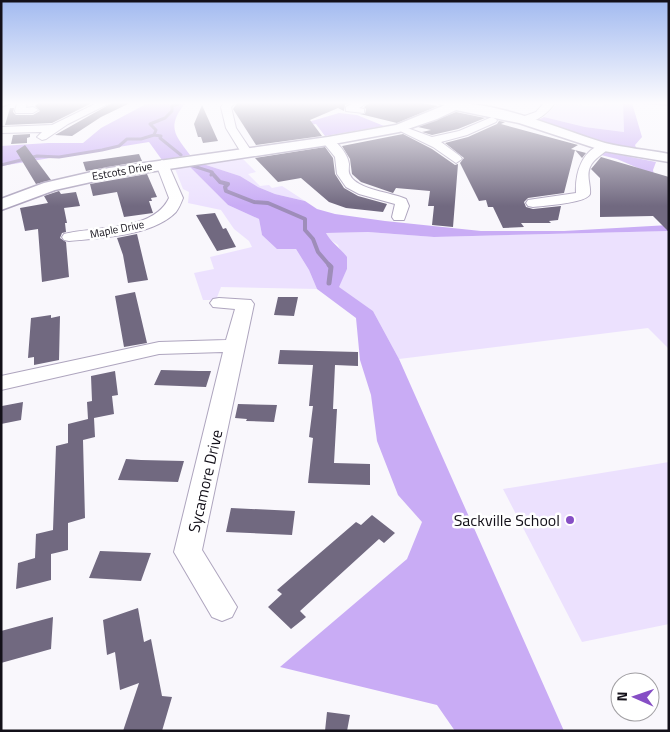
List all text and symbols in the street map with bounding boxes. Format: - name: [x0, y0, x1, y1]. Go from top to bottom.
- street label: Estcots Drive: [91, 158, 154, 184]
- street label: Maple Drive: [88, 216, 146, 242]
- street label: Sycamore Drive: [182, 427, 228, 535]
- place label: Sackville School: [454, 508, 560, 532]
- marker: Sackville School: [564, 514, 576, 526]
- north arrow: [610, 672, 660, 722]
- text: N: [611, 691, 632, 702]

